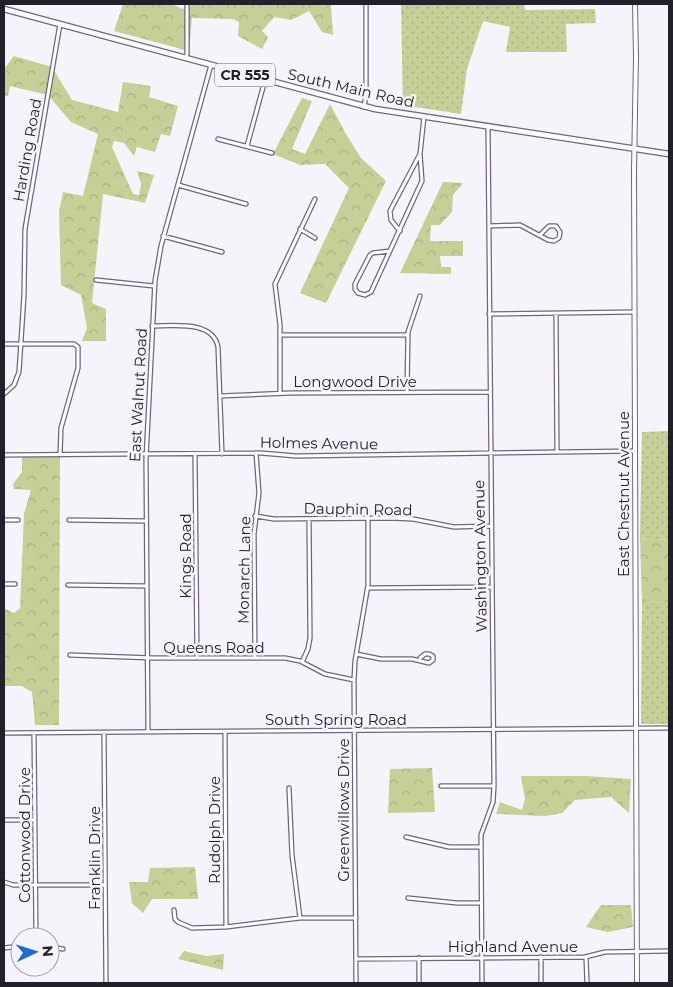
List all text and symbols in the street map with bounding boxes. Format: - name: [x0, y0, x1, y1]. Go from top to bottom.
- road number: CR 555: [215, 64, 275, 86]
- street label: South Main Road: [286, 64, 416, 112]
- street label: Harding Road: [9, 97, 45, 203]
- street label: East Walnut Road: [125, 327, 151, 463]
- street label: Longwood Drive: [293, 372, 417, 391]
- street label: East Chestnut Avenue: [614, 411, 633, 577]
- street label: Holmes Avenue: [260, 432, 378, 454]
- street label: Washington Avenue: [469, 480, 491, 632]
- street label: Dauphin Road: [303, 499, 413, 519]
- street label: Kings Road: [176, 513, 195, 599]
- street label: Monarch Lane: [234, 516, 254, 624]
- street label: Queens Road: [163, 638, 265, 657]
- street label: South Spring Road: [265, 710, 407, 729]
- street label: Greenwillows Drive: [334, 738, 353, 882]
- street label: Cottonwood Drive: [15, 767, 34, 903]
- street label: Rudolph Drive: [205, 776, 224, 884]
- street label: Franklin Drive: [85, 806, 104, 910]
- north arrow: [10, 927, 60, 977]
- street label: Highland Avenue: [448, 937, 578, 956]
- text: N: [39, 945, 57, 957]

